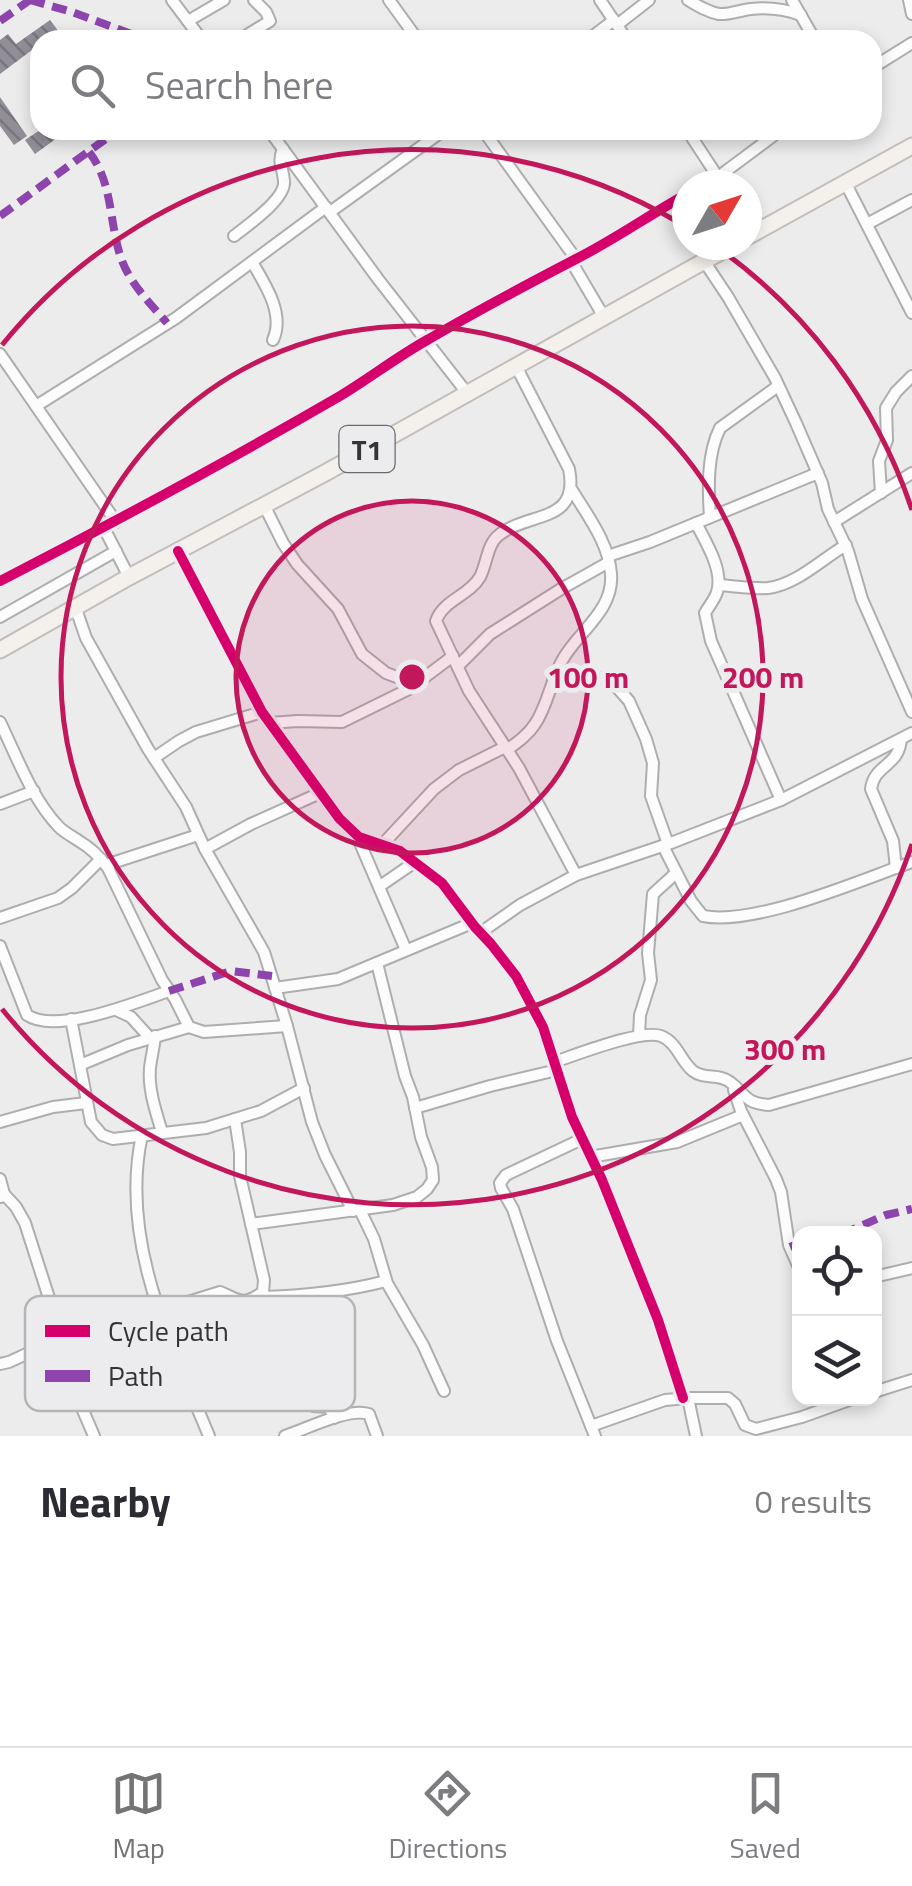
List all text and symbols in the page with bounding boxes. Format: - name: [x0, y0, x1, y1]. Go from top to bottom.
- search box: [30, 30, 882, 140]
- text: Search here: [145, 56, 333, 114]
- icon: search: [65, 58, 120, 113]
- north arrow: [672, 170, 762, 260]
- road number: T1: [340, 426, 394, 472]
- text: 100 m: [547, 654, 629, 700]
- text: 200 m: [722, 654, 804, 700]
- centre of rings: [394, 659, 430, 695]
- text: 300 m: [744, 1026, 826, 1072]
- map controls: [792, 1226, 882, 1406]
- button: locate: [792, 1226, 882, 1316]
- legend: [25, 1296, 355, 1411]
- text: Cycle path: [108, 1309, 229, 1352]
- button: layers: [792, 1316, 882, 1406]
- text: Path: [108, 1354, 163, 1397]
- text: Nearby: [40, 1469, 171, 1533]
- text: 0 results: [755, 1477, 872, 1525]
- tab: Map: [111, 1766, 166, 1869]
- tab: Directions: [388, 1766, 507, 1869]
- tab: Saved: [730, 1766, 801, 1869]

